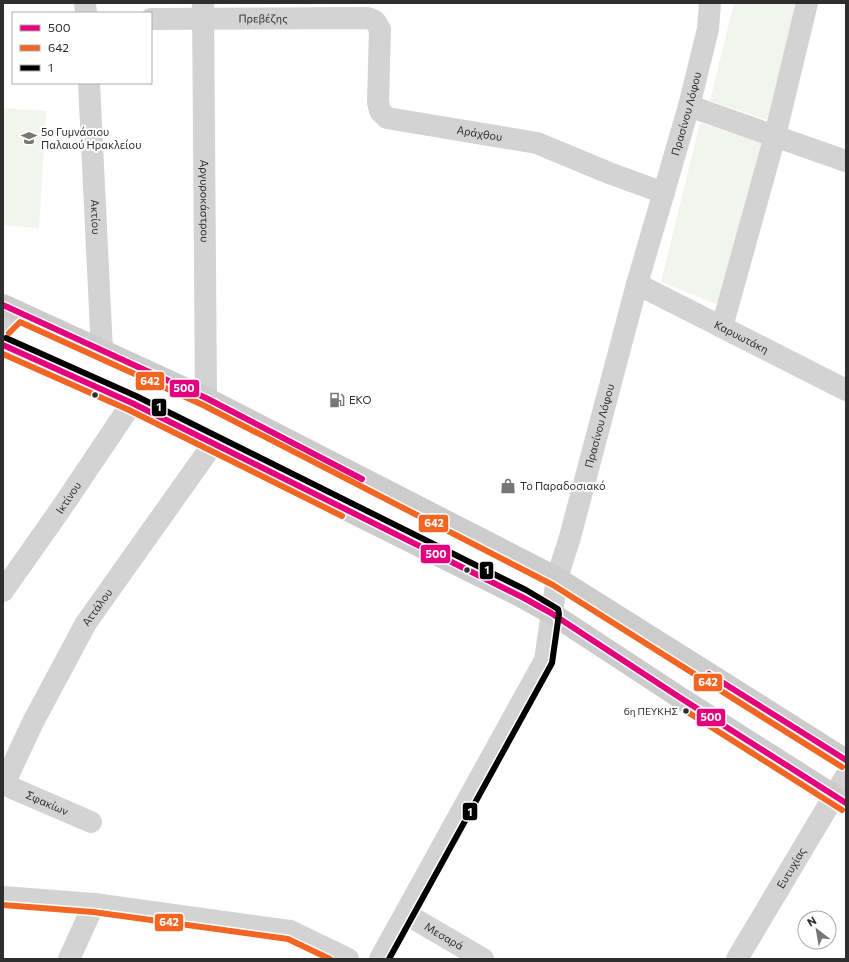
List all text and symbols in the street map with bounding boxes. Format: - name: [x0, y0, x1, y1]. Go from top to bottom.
- street label: Πρεβέζης: [238, 11, 288, 25]
- legend: [12, 12, 152, 84]
- text: 500: [48, 20, 71, 34]
- text: 642: [48, 40, 69, 54]
- text: 1: [48, 60, 53, 74]
- street label: Πρασίνου Λόφου: [668, 70, 703, 157]
- street label: Αράχθου: [456, 123, 503, 143]
- place label: 5ο Γυμνάσιου Παλαιού Ηρακλείου: [41, 125, 141, 151]
- school or university icon: 5ο Γυμνάσιου Παλαιού Ηρακλείου: [20, 129, 38, 147]
- street label: Αργυροκάστρου: [198, 160, 212, 242]
- street label: Ακτίου: [89, 199, 103, 235]
- street label: Καρυωτάκη: [712, 317, 771, 356]
- line badge: 642: [135, 371, 165, 391]
- text: 642: [140, 374, 160, 387]
- line badge: 500: [169, 379, 200, 398]
- text: 500: [173, 381, 195, 394]
- street label: Πρασίνου Λόφου: [582, 382, 616, 469]
- unlabelled marker: [90, 390, 100, 400]
- fuel station icon: EKO: [328, 391, 346, 409]
- place label: EKO: [349, 393, 372, 406]
- line badge: 1: [151, 398, 167, 417]
- text: 1: [157, 400, 162, 413]
- shop icon: Το Παραδοσιακό: [499, 477, 517, 495]
- street label: Ικτίνου: [53, 479, 83, 516]
- place label: Το Παραδοσιακό: [520, 479, 606, 492]
- line badge: 642: [418, 514, 449, 533]
- text: 642: [424, 516, 444, 529]
- line badge: 500: [420, 544, 451, 564]
- text: 500: [425, 547, 447, 560]
- line badge: 1: [479, 561, 494, 580]
- text: 1: [485, 563, 490, 576]
- unlabelled marker: [462, 565, 472, 575]
- street label: Αττάλου: [79, 586, 114, 628]
- line badge: 642: [693, 673, 723, 692]
- text: 642: [698, 675, 718, 688]
- place label: 6η ΠΕΥΚΗΣ: [624, 705, 678, 717]
- marker: 6η ΠΕΥΚΗΣ: [681, 706, 691, 716]
- line badge: 500: [696, 708, 726, 727]
- text: 500: [700, 710, 722, 723]
- street label: Σφακίων: [24, 788, 71, 818]
- line badge: 1: [462, 802, 478, 821]
- text: 1: [468, 805, 473, 818]
- street label: Ευτυχίας: [774, 845, 808, 891]
- north arrow: [797, 910, 837, 950]
- line badge: 642: [154, 913, 184, 932]
- text: N: [805, 913, 818, 929]
- text: 642: [159, 915, 179, 928]
- street label: Μεσαρά: [422, 919, 466, 952]

